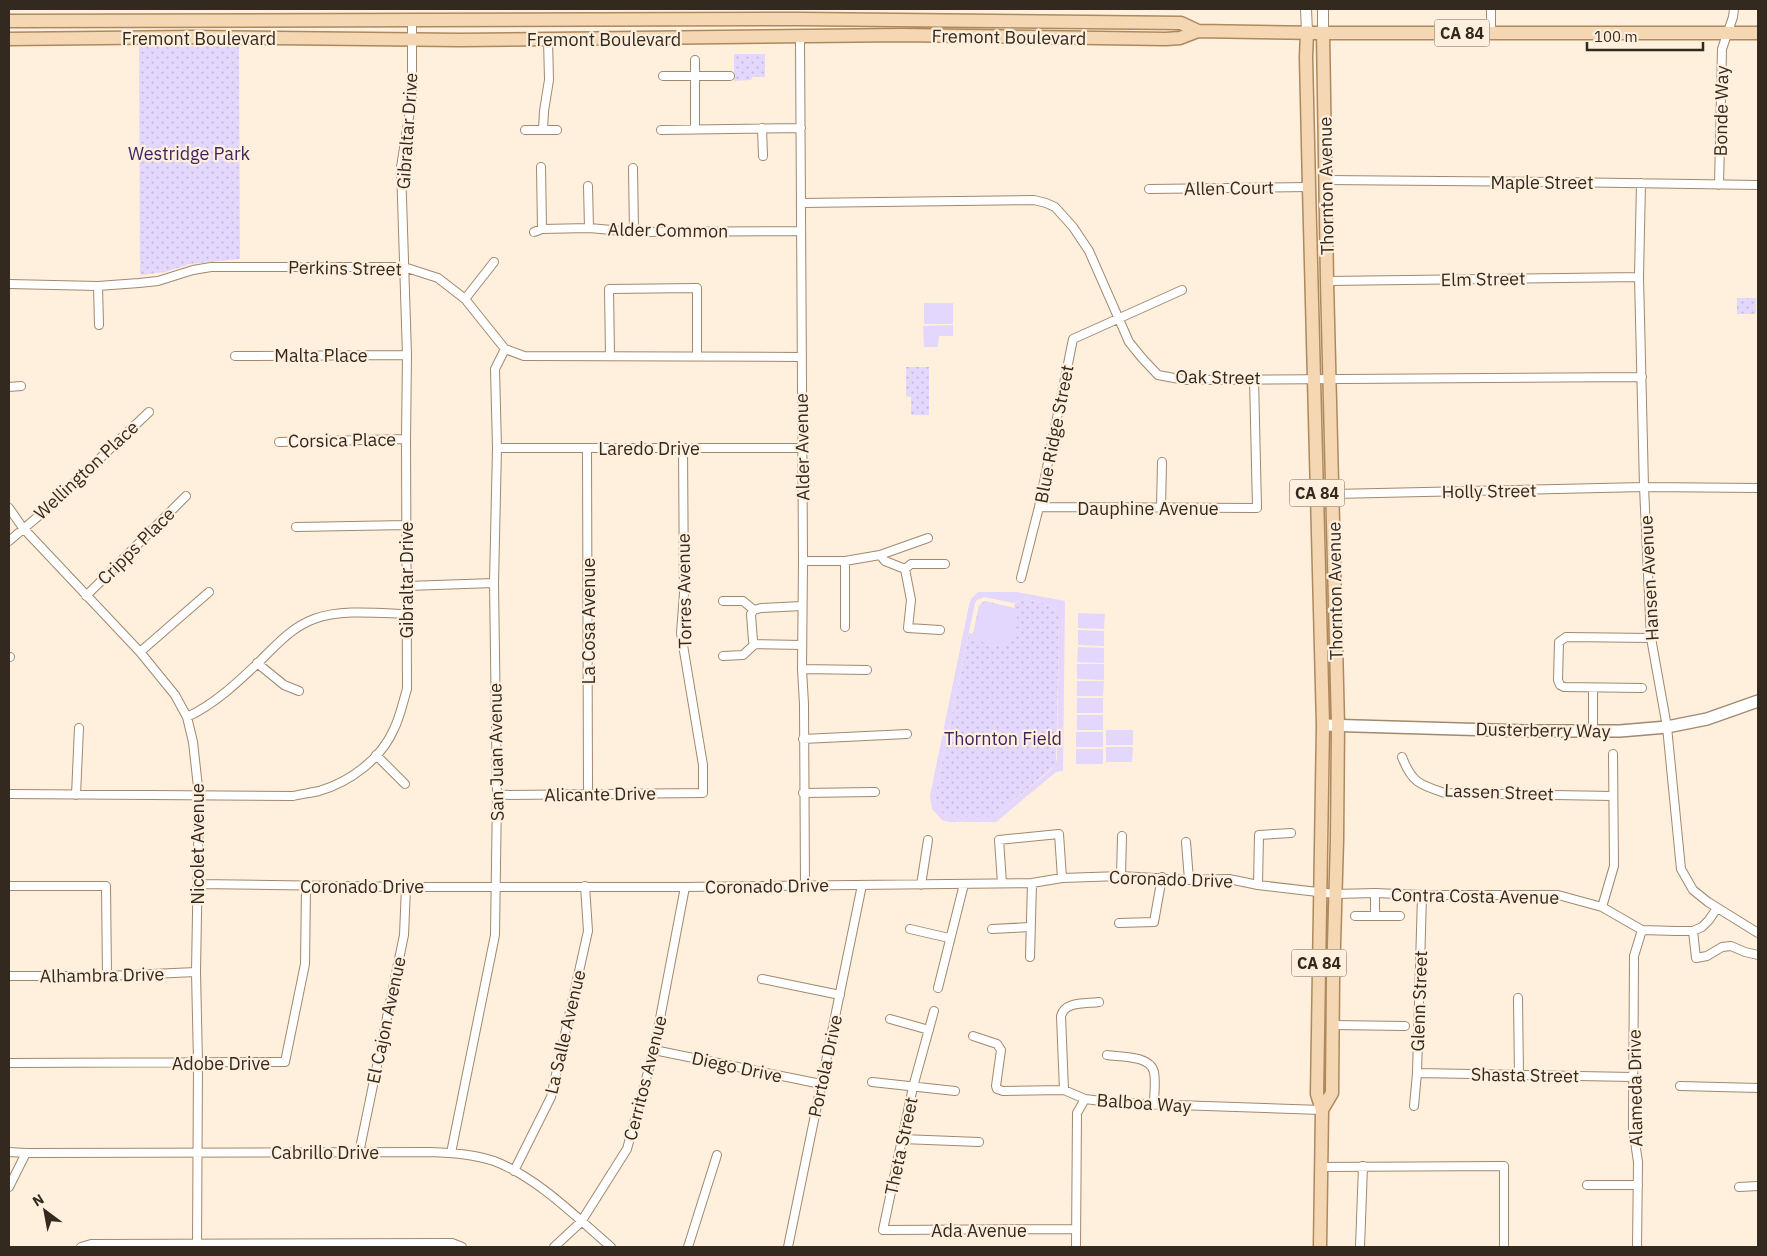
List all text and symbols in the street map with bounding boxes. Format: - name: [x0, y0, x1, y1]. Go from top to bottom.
- road number: CA 84: [1434, 19, 1490, 46]
- scale bar: [1587, 20, 1703, 52]
- street label: Fremont Boulevard: [931, 24, 1087, 50]
- street label: Fremont Boulevard: [122, 27, 276, 50]
- text: 100 m: [1594, 27, 1638, 46]
- street label: Fremont Boulevard: [527, 28, 681, 51]
- street label: Bonde Way: [1709, 65, 1733, 157]
- street label: Gibraltar Drive: [391, 72, 423, 190]
- street label: Thornton Avenue: [1313, 117, 1339, 255]
- park label: Westridge Park: [128, 142, 251, 165]
- street label: Maple Street: [1490, 171, 1594, 194]
- street label: Allen Court: [1184, 176, 1274, 200]
- street label: Alder Common: [608, 217, 728, 243]
- street label: Perkins Street: [288, 256, 402, 280]
- street label: Elm Street: [1440, 267, 1526, 291]
- street label: Malta Place: [274, 344, 368, 367]
- street label: Blue Ridge Street: [1029, 363, 1079, 505]
- street label: Oak Street: [1175, 365, 1261, 389]
- street label: Alder Avenue: [790, 393, 814, 501]
- street label: Wellington Place: [29, 416, 143, 524]
- street label: Corsica Place: [288, 428, 396, 452]
- street label: Laredo Drive: [598, 437, 700, 460]
- road number: CA 84: [1290, 479, 1344, 506]
- street label: Holly Street: [1441, 479, 1537, 503]
- street label: Dauphine Avenue: [1077, 497, 1219, 520]
- street label: Cripps Place: [92, 502, 180, 590]
- street label: Hansen Avenue: [1634, 514, 1664, 641]
- street label: Gibraltar Drive: [395, 521, 418, 638]
- street label: Thornton Avenue: [1322, 522, 1348, 660]
- street label: Torres Avenue: [671, 533, 697, 649]
- street label: La Cosa Avenue: [577, 557, 600, 684]
- street label: San Juan Avenue: [483, 683, 509, 821]
- street label: Dusterberry Way: [1475, 717, 1611, 743]
- park label: Thornton Field: [944, 727, 1062, 750]
- street label: Lassen Street: [1444, 779, 1554, 805]
- street label: Alicante Drive: [544, 782, 656, 806]
- street label: Nicolet Avenue: [186, 783, 209, 905]
- street label: Coronado Drive: [1109, 865, 1234, 893]
- street label: Coronado Drive: [705, 873, 829, 899]
- street label: Coronado Drive: [300, 875, 424, 898]
- street label: Contra Costa Avenue: [1391, 883, 1559, 909]
- road number: CA 84: [1292, 950, 1346, 976]
- street label: Glenn Street: [1406, 950, 1432, 1052]
- street label: El Cajon Avenue: [361, 954, 411, 1086]
- street label: Alhambra Drive: [40, 962, 165, 988]
- street label: La Salle Avenue: [540, 967, 590, 1096]
- street label: Cerritos Avenue: [618, 1013, 672, 1143]
- street label: Portola Drive: [803, 1013, 847, 1119]
- street label: Alameda Drive: [1622, 1029, 1648, 1147]
- street label: Diego Drive: [690, 1046, 784, 1088]
- street label: Adobe Drive: [172, 1052, 270, 1075]
- street label: Shasta Street: [1471, 1063, 1579, 1087]
- street label: Balboa Way: [1096, 1088, 1192, 1118]
- street label: Theta Street: [879, 1095, 923, 1197]
- street label: Cabrillo Drive: [271, 1141, 379, 1164]
- north arrow: [20, 1186, 70, 1236]
- text: N: [29, 1190, 47, 1210]
- street label: Ada Avenue: [931, 1219, 1027, 1242]

